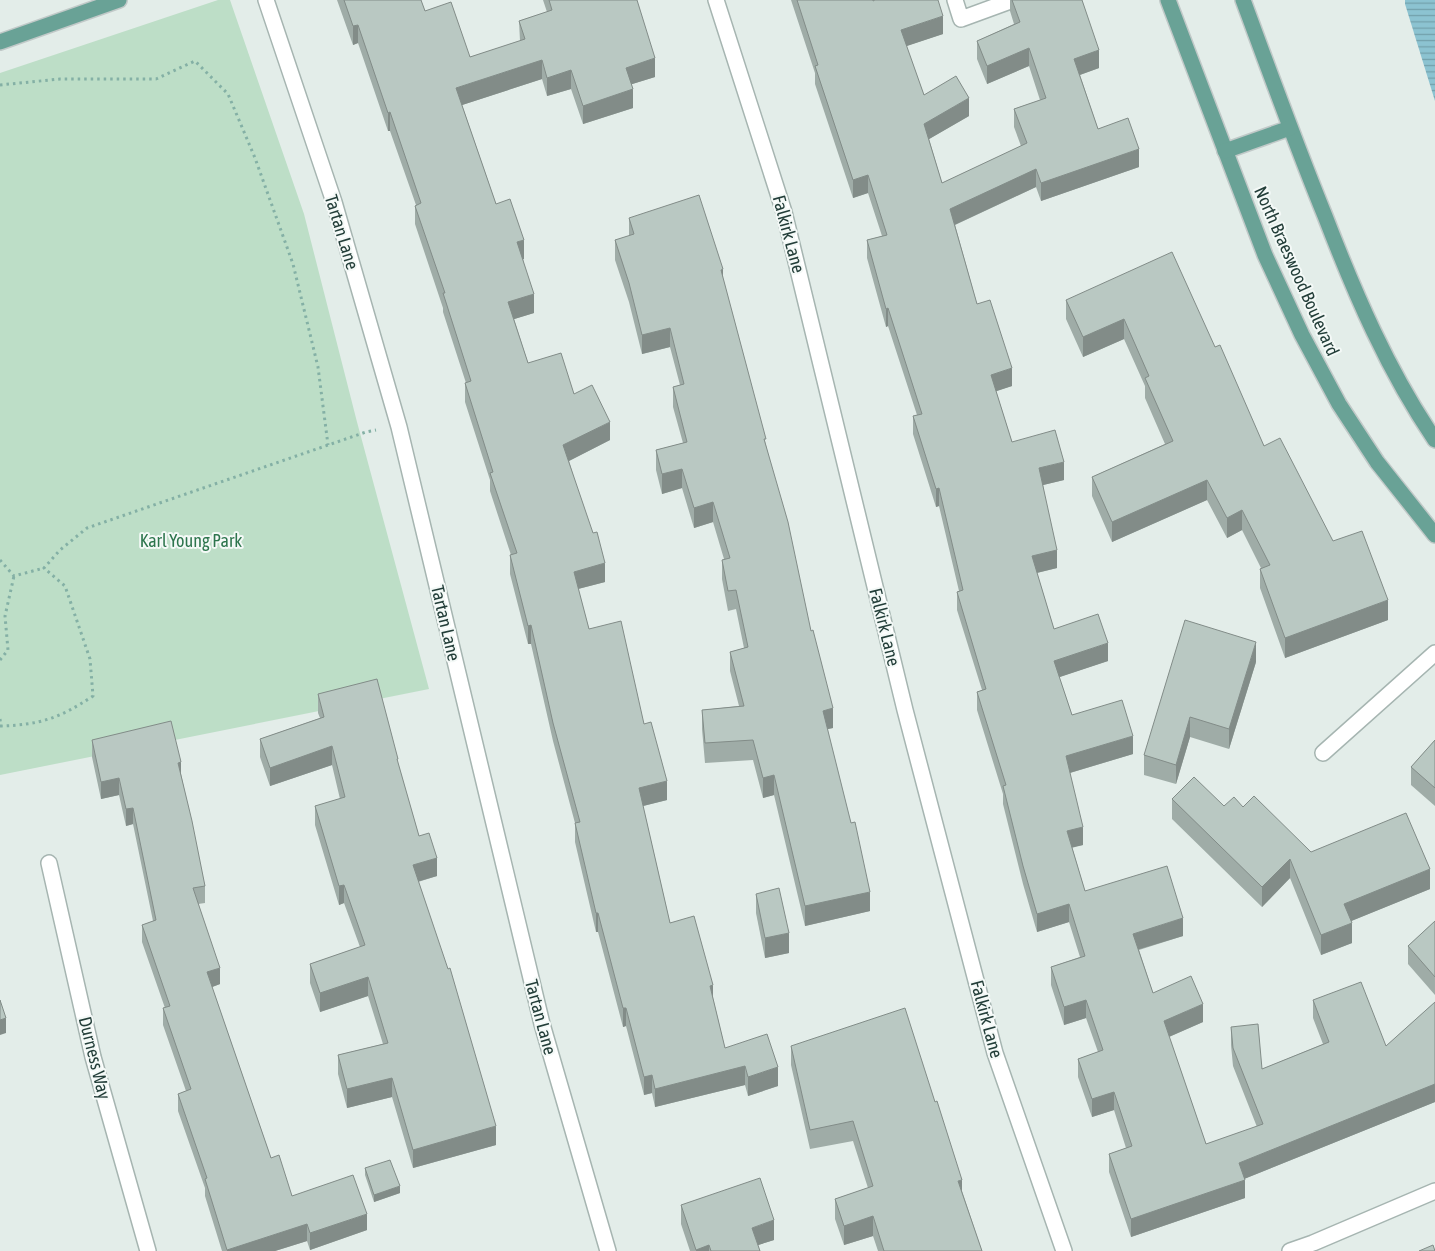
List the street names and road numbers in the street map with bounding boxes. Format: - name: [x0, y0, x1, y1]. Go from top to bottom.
- street label: North Braeswood Boulevard: [1250, 183, 1344, 359]
- street label: Tartan Lane: [321, 192, 363, 272]
- street label: Falkirk Lane: [769, 193, 809, 275]
- street label: Tartan Lane: [427, 583, 465, 663]
- street label: Falkirk Lane: [865, 586, 905, 668]
- street label: Tartan Lane: [521, 977, 561, 1057]
- street label: Falkirk Lane: [967, 978, 1007, 1060]
- street label: Durness Way: [75, 1014, 115, 1102]

